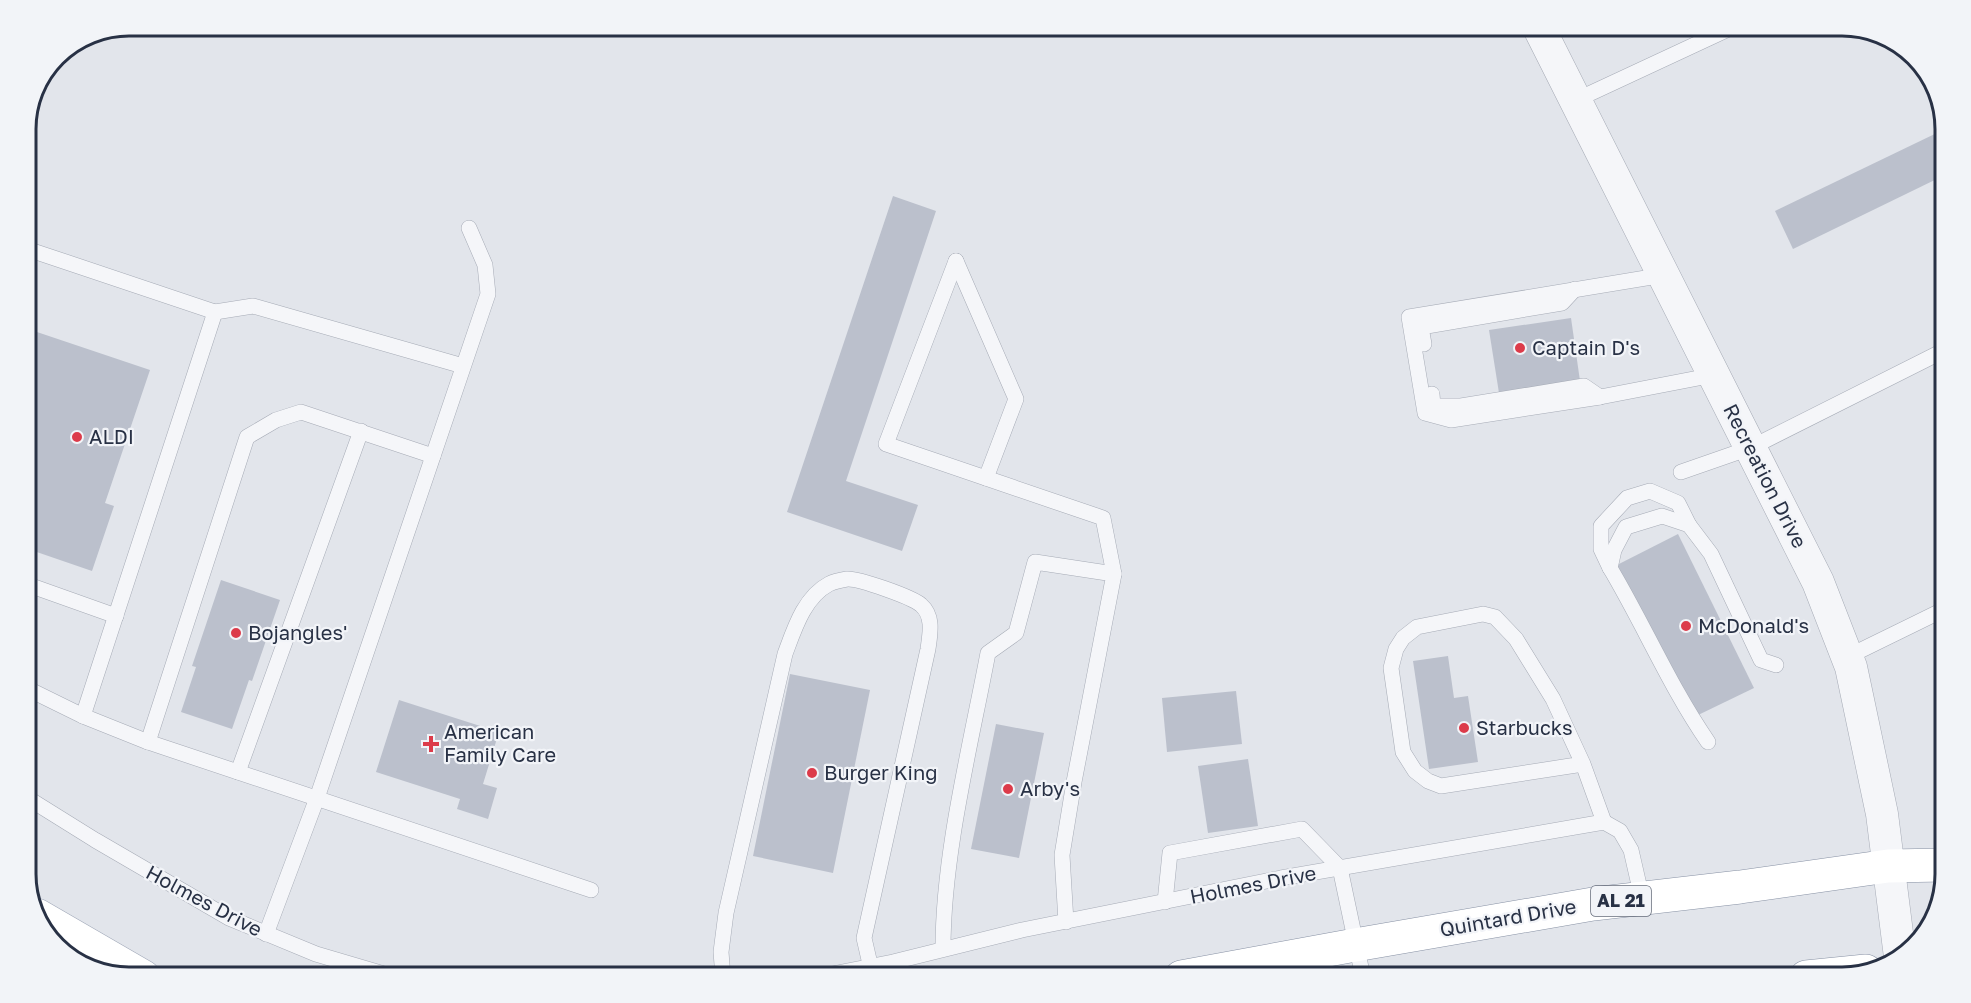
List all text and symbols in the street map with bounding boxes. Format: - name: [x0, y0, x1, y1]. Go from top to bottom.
- place label: Captain D's: [1532, 335, 1640, 359]
- marker: Captain D's: [1513, 341, 1527, 355]
- street label: Recreation Drive: [1719, 400, 1813, 552]
- place label: ALDI: [89, 424, 134, 448]
- marker: ALDI: [70, 430, 84, 444]
- place label: McDonald's: [1698, 613, 1809, 637]
- marker: McDonald's: [1679, 619, 1693, 633]
- place label: Bojangles': [248, 620, 347, 644]
- marker: Bojangles': [229, 626, 243, 640]
- place label: Starbucks: [1476, 715, 1573, 739]
- place label: American Family Care: [444, 719, 556, 766]
- marker: Starbucks: [1457, 721, 1471, 735]
- marker: American Family Care: [422, 735, 440, 753]
- place label: Burger King: [824, 760, 938, 784]
- marker: Burger King: [805, 766, 819, 780]
- place label: Arby's: [1020, 776, 1080, 800]
- marker: Arby's: [1001, 782, 1015, 796]
- street label: Holmes Drive: [142, 859, 267, 941]
- street label: Holmes Drive: [1188, 860, 1318, 908]
- road number: AL 21: [1591, 886, 1651, 916]
- street label: Quintard Drive: [1438, 893, 1578, 941]

